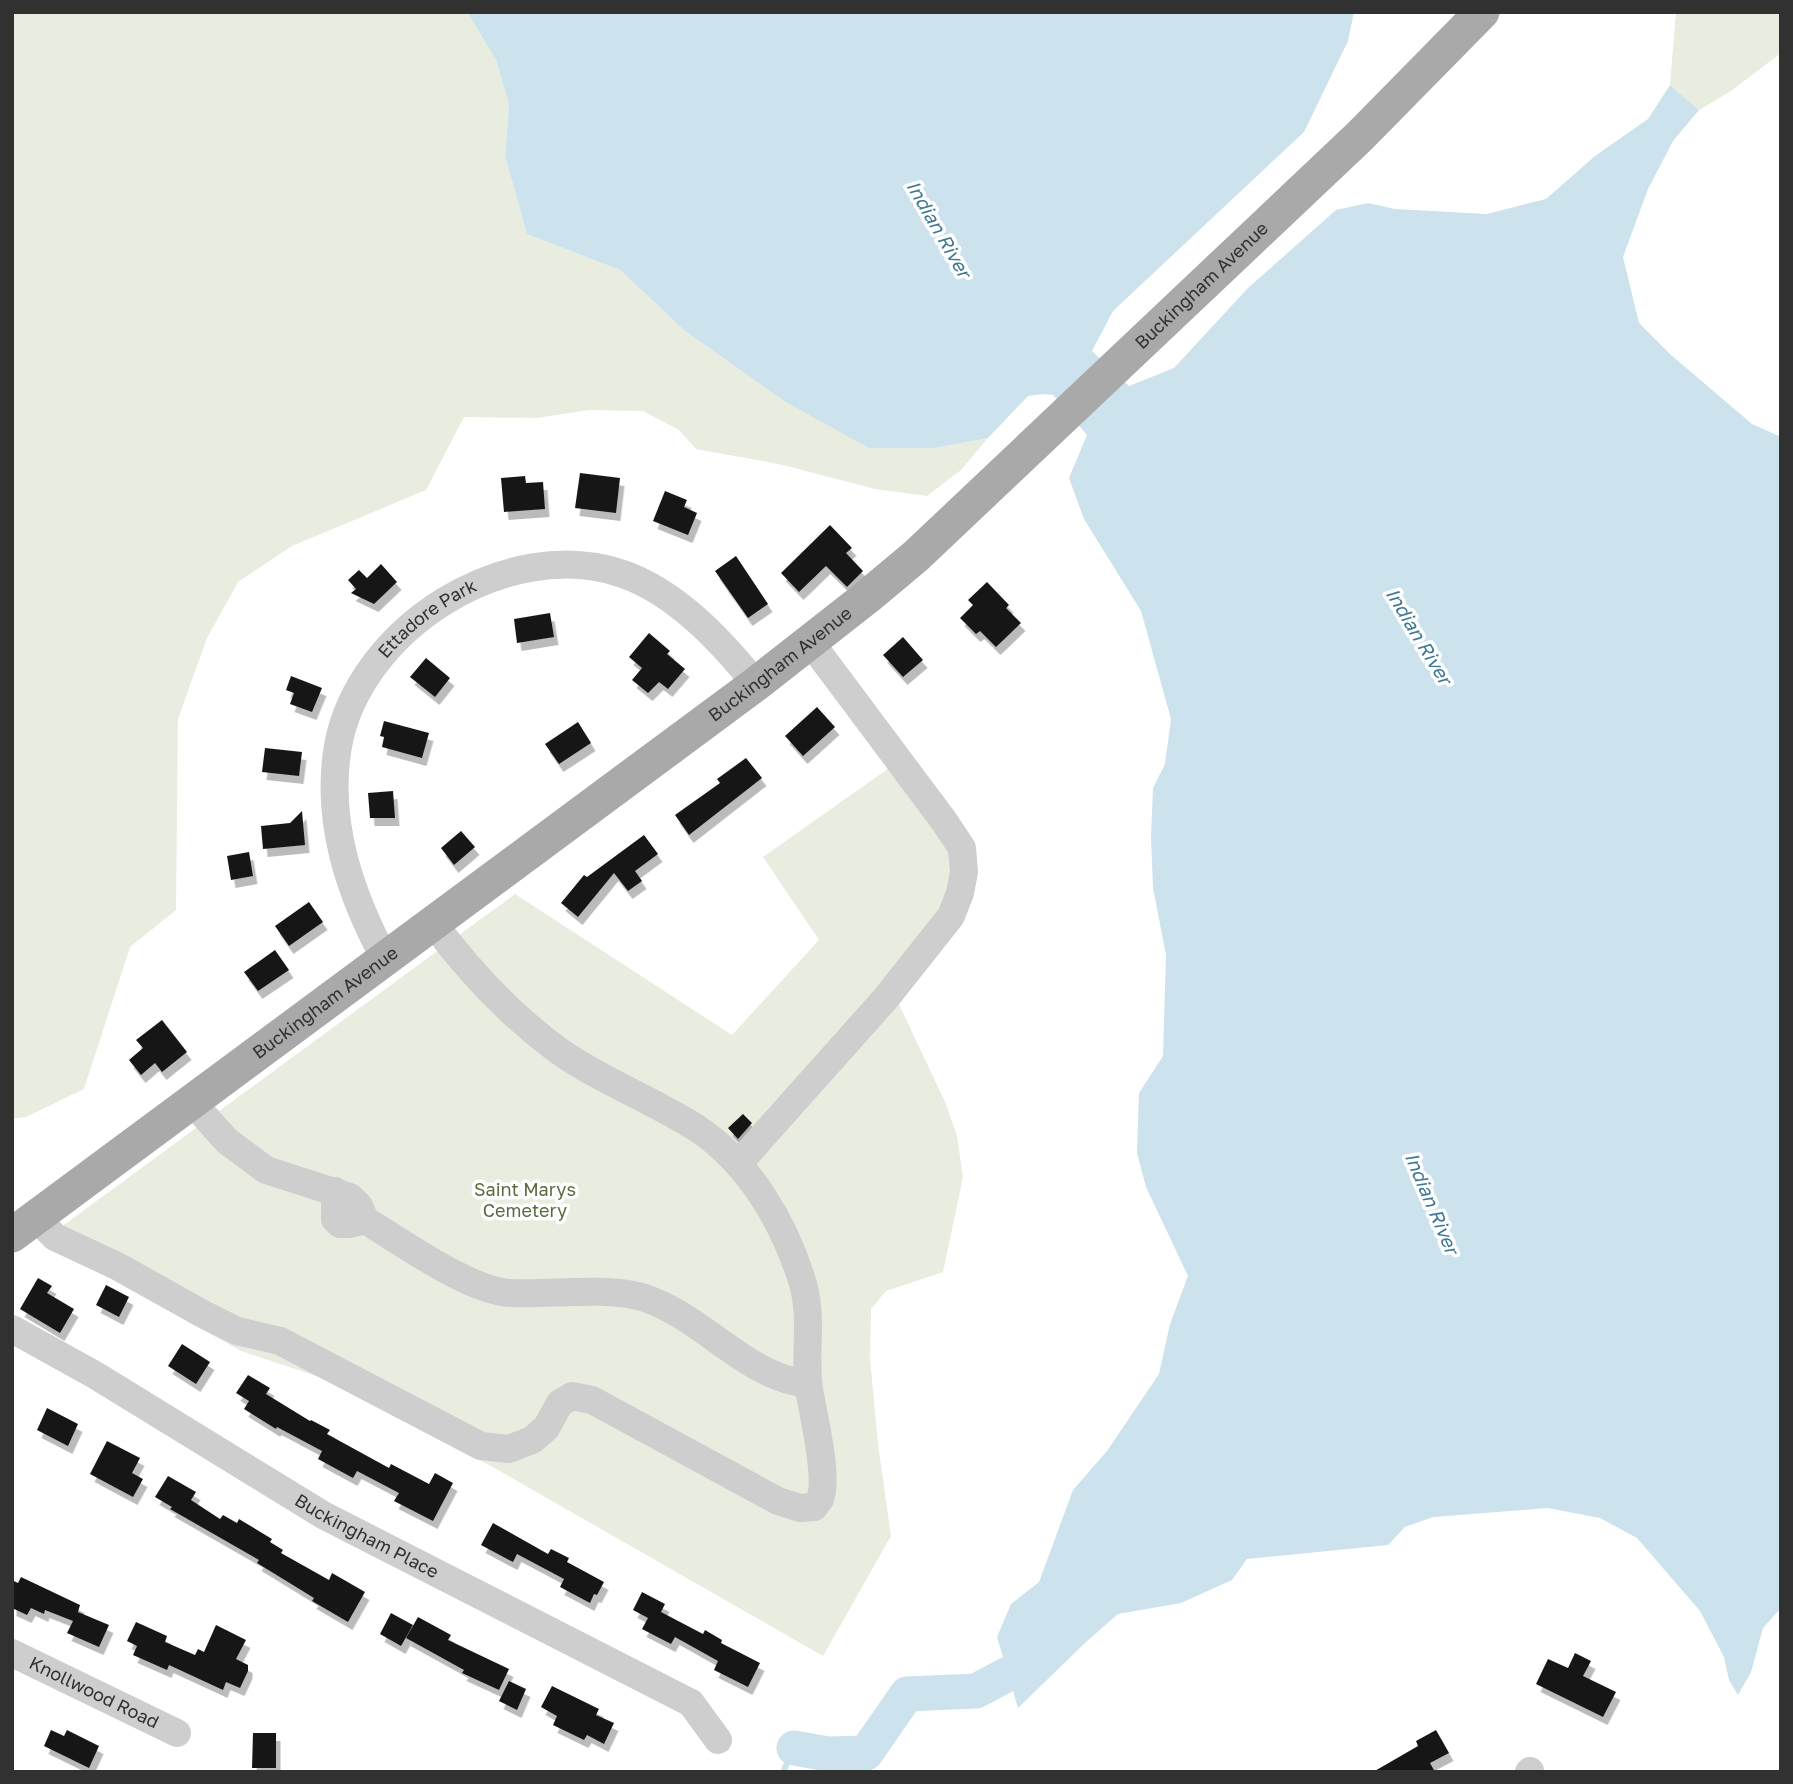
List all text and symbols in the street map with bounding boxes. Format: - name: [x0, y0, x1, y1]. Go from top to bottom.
- water label: Indian River: [902, 176, 978, 284]
- street label: Buckingham Avenue: [1130, 217, 1272, 353]
- street label: Ettadore Park: [373, 574, 480, 662]
- water label: Indian River: [1382, 583, 1459, 690]
- street label: Buckingham Avenue: [704, 601, 856, 726]
- street label: Buckingham Avenue: [248, 941, 402, 1063]
- water label: Indian River: [1401, 1148, 1465, 1260]
- park label: Saint Marys Cemetery: [474, 1178, 576, 1221]
- street label: Buckingham Place: [291, 1488, 443, 1582]
- street label: Knollwood Road: [26, 1651, 163, 1733]

